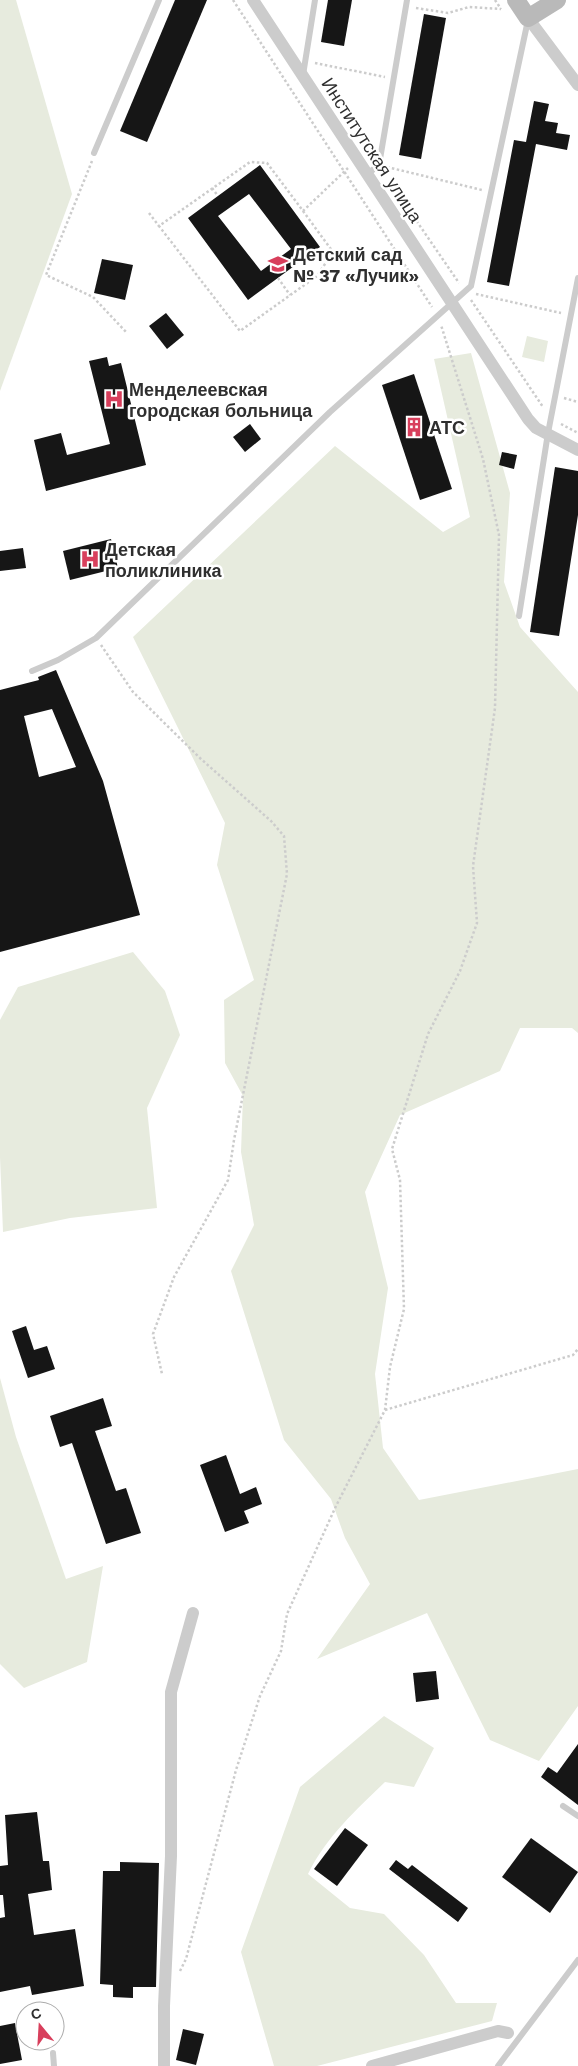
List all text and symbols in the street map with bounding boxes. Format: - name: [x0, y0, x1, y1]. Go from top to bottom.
- street label: Институтская улица: [317, 74, 427, 227]
- place label: Детский сад № 37 «Лучик»: [293, 244, 419, 286]
- school or university icon: Детский сад № 37 «Лучик»: [267, 253, 289, 275]
- place label: Менделеевская городская больница: [129, 379, 313, 421]
- hospital icon: Менделеевская городская больница: [103, 388, 125, 410]
- building icon: АТС: [403, 416, 425, 438]
- place label: АТС: [429, 417, 465, 438]
- place label: Детская поликлиника: [105, 539, 223, 581]
- hospital icon: Детская поликлиника: [79, 548, 101, 570]
- north arrow: [15, 2001, 65, 2051]
- text: С: [29, 2004, 43, 2023]

